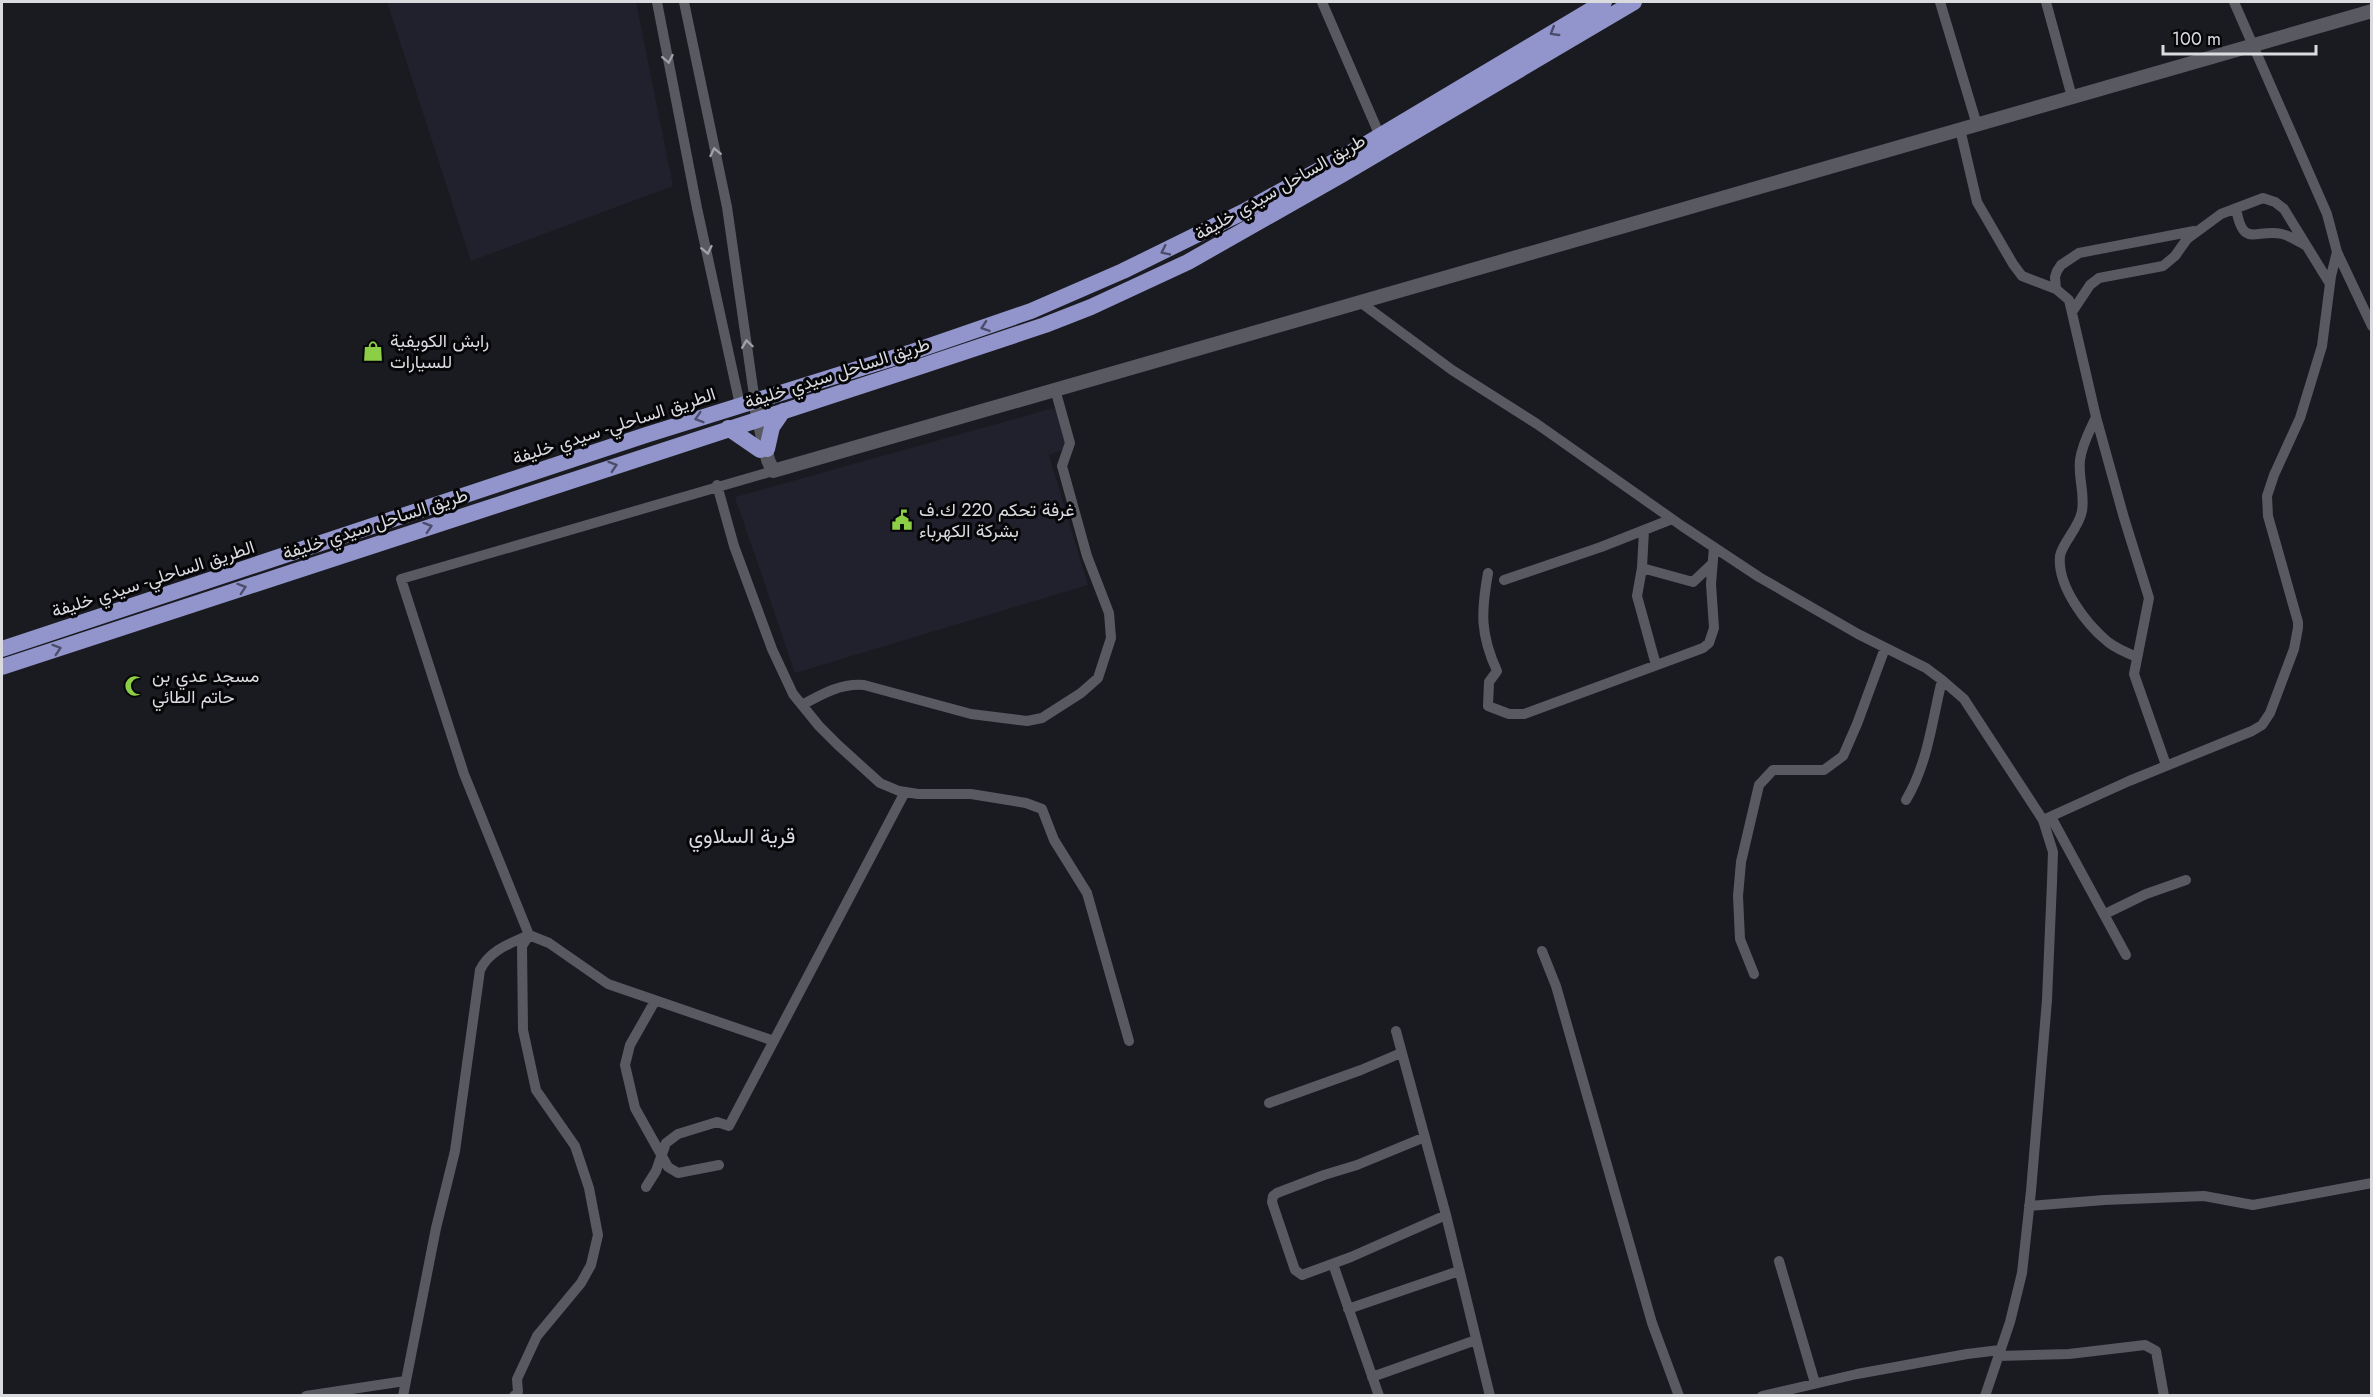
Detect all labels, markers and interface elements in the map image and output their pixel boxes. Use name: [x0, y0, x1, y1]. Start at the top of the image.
scale bar: [2163, 18, 2316, 56]
one-way arrow: [1550, 24, 1560, 36]
text: 100 m: [2172, 26, 2221, 52]
one-way arrow: [661, 54, 674, 64]
street label: طريق الساحل سيدي خليفة: [1190, 127, 1371, 248]
one-way arrow: [709, 147, 722, 157]
one-way arrow: [1160, 244, 1171, 256]
one-way arrow: [699, 245, 712, 255]
one-way arrow: [980, 320, 991, 332]
place label: رابش الكويفية للسيارات: [390, 328, 489, 375]
street label: طريق الساحل سيدي خليفة: [741, 331, 934, 417]
shop icon: رابش الكويفية للسيارات: [361, 339, 385, 363]
one-way arrow: [741, 339, 753, 348]
street label: الطريق الساحلي- سيدي خليفة: [509, 381, 720, 473]
one-way arrow: [695, 411, 705, 423]
one-way arrow: [607, 461, 618, 474]
street label: طريق الساحل سيدي خليفة: [279, 482, 472, 568]
place label: غرفة تحكم 220 ك.ف بشركة الكهرباء: [919, 497, 1074, 544]
public building icon: غرفة تحكم 220 ك.ف بشركة الكهرباء: [890, 508, 914, 532]
one-way arrow: [422, 522, 433, 535]
street label: الطريق الساحلي- سيدي خليفة: [48, 534, 259, 626]
one-way arrow: [236, 583, 247, 595]
one-way arrow: [51, 644, 62, 656]
place label: مسجد عدي بن حاتم الطائي: [152, 663, 259, 712]
mosque icon: مسجد عدي بن حاتم الطائي: [123, 674, 147, 698]
district label: قرية السلاوي: [689, 821, 795, 853]

